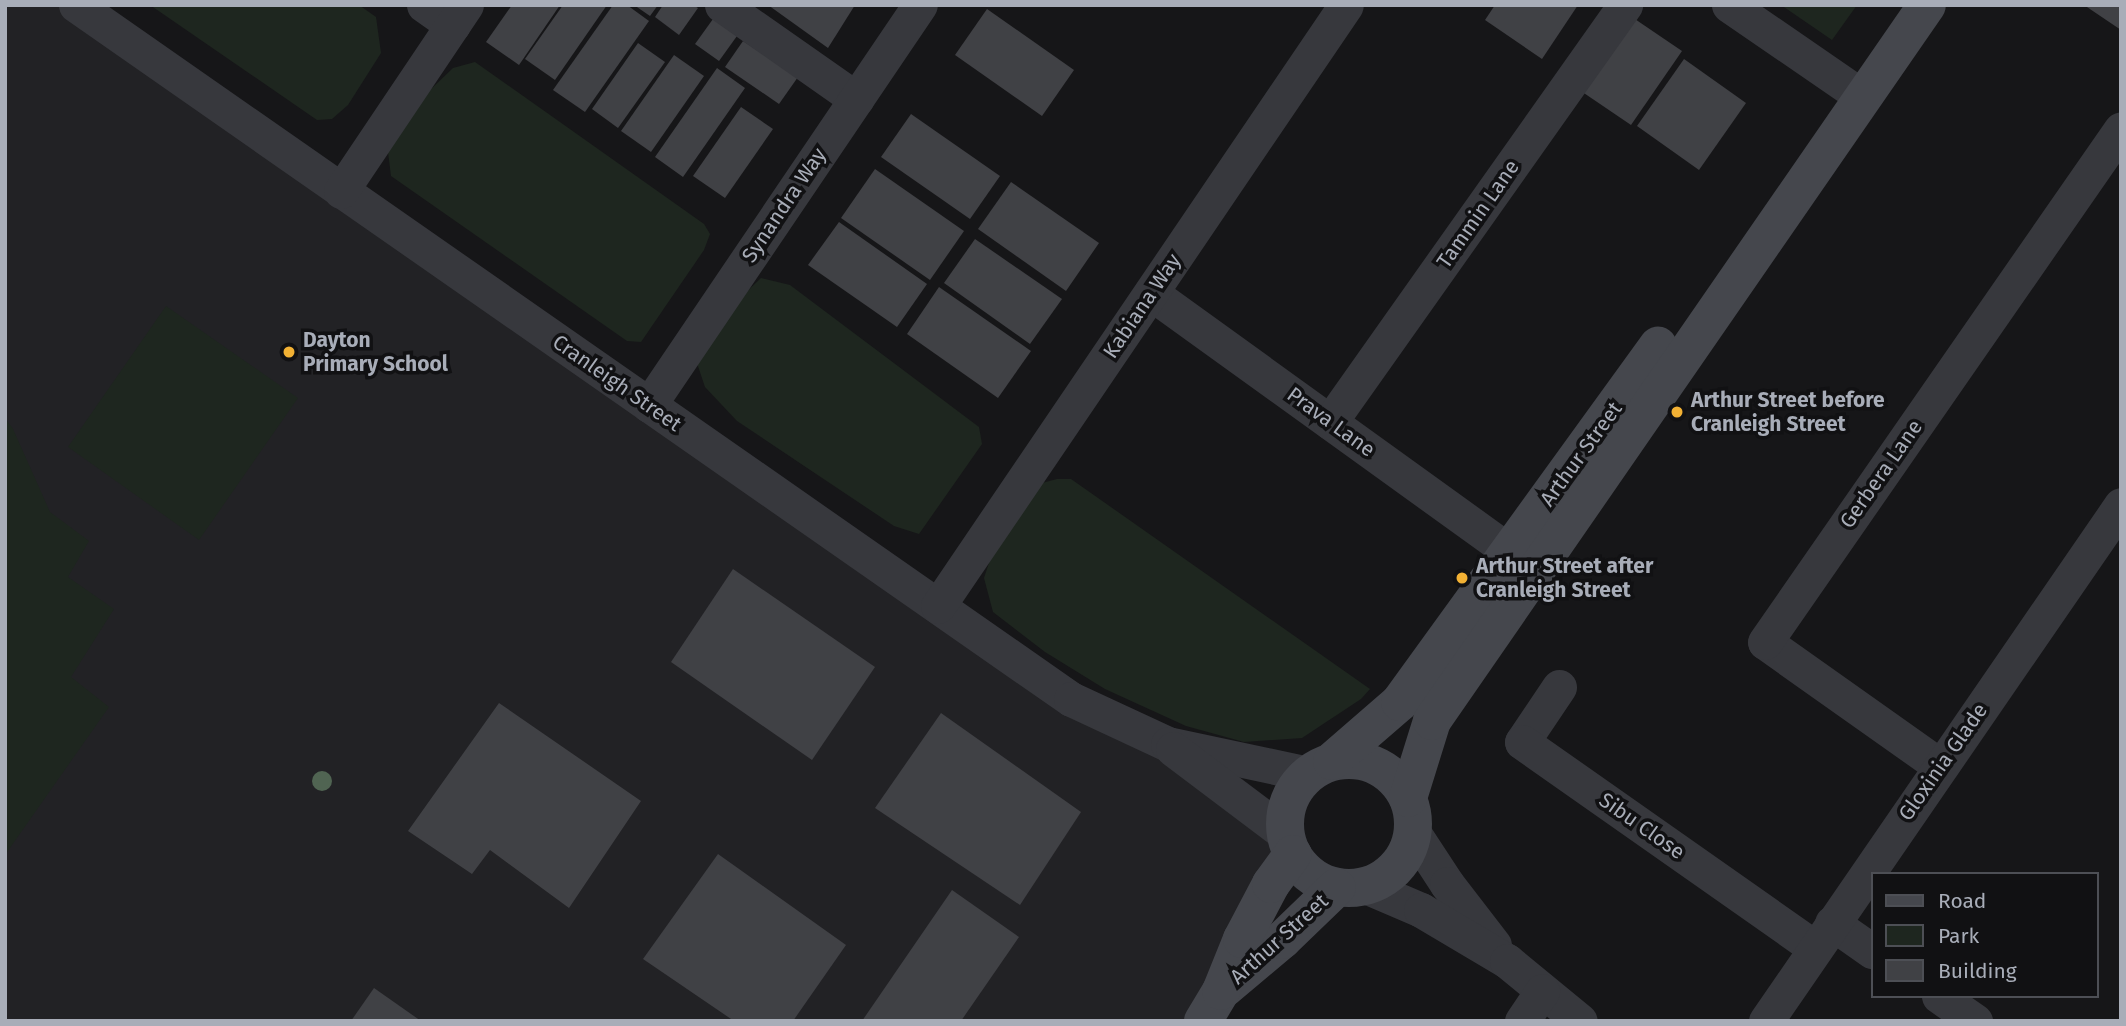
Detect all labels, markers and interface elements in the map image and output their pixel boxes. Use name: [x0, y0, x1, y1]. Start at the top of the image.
street label: Synandra Way: [736, 143, 832, 267]
street label: Tammin Lane: [1431, 155, 1525, 273]
street label: Kabiana Way: [1098, 249, 1186, 363]
place label: Dayton Primary School: [303, 327, 448, 377]
street label: Cranleigh Street: [548, 329, 686, 437]
marker: Dayton Primary School: [281, 344, 297, 360]
street label: Prava Lane: [1282, 382, 1380, 462]
place label: Arthur Street before Cranleigh Street: [1691, 387, 1885, 437]
street label: Arthur Street: [1535, 397, 1627, 511]
marker: Arthur Street before Cranleigh Street: [1669, 404, 1685, 420]
street label: Gerbera Lane: [1834, 415, 1928, 533]
place label: Arthur Street after Cranleigh Street: [1476, 553, 1653, 603]
marker: Arthur Street after Cranleigh Street: [1454, 570, 1470, 586]
street label: Gloxinia Glade: [1893, 698, 1993, 826]
street label: Sibu Close: [1594, 787, 1690, 865]
legend: [1870, 872, 2098, 998]
text: Road: [1938, 888, 1986, 914]
street label: Arthur Street: [1225, 889, 1333, 989]
text: Park: [1938, 923, 1979, 949]
text: Building: [1938, 958, 2017, 984]

